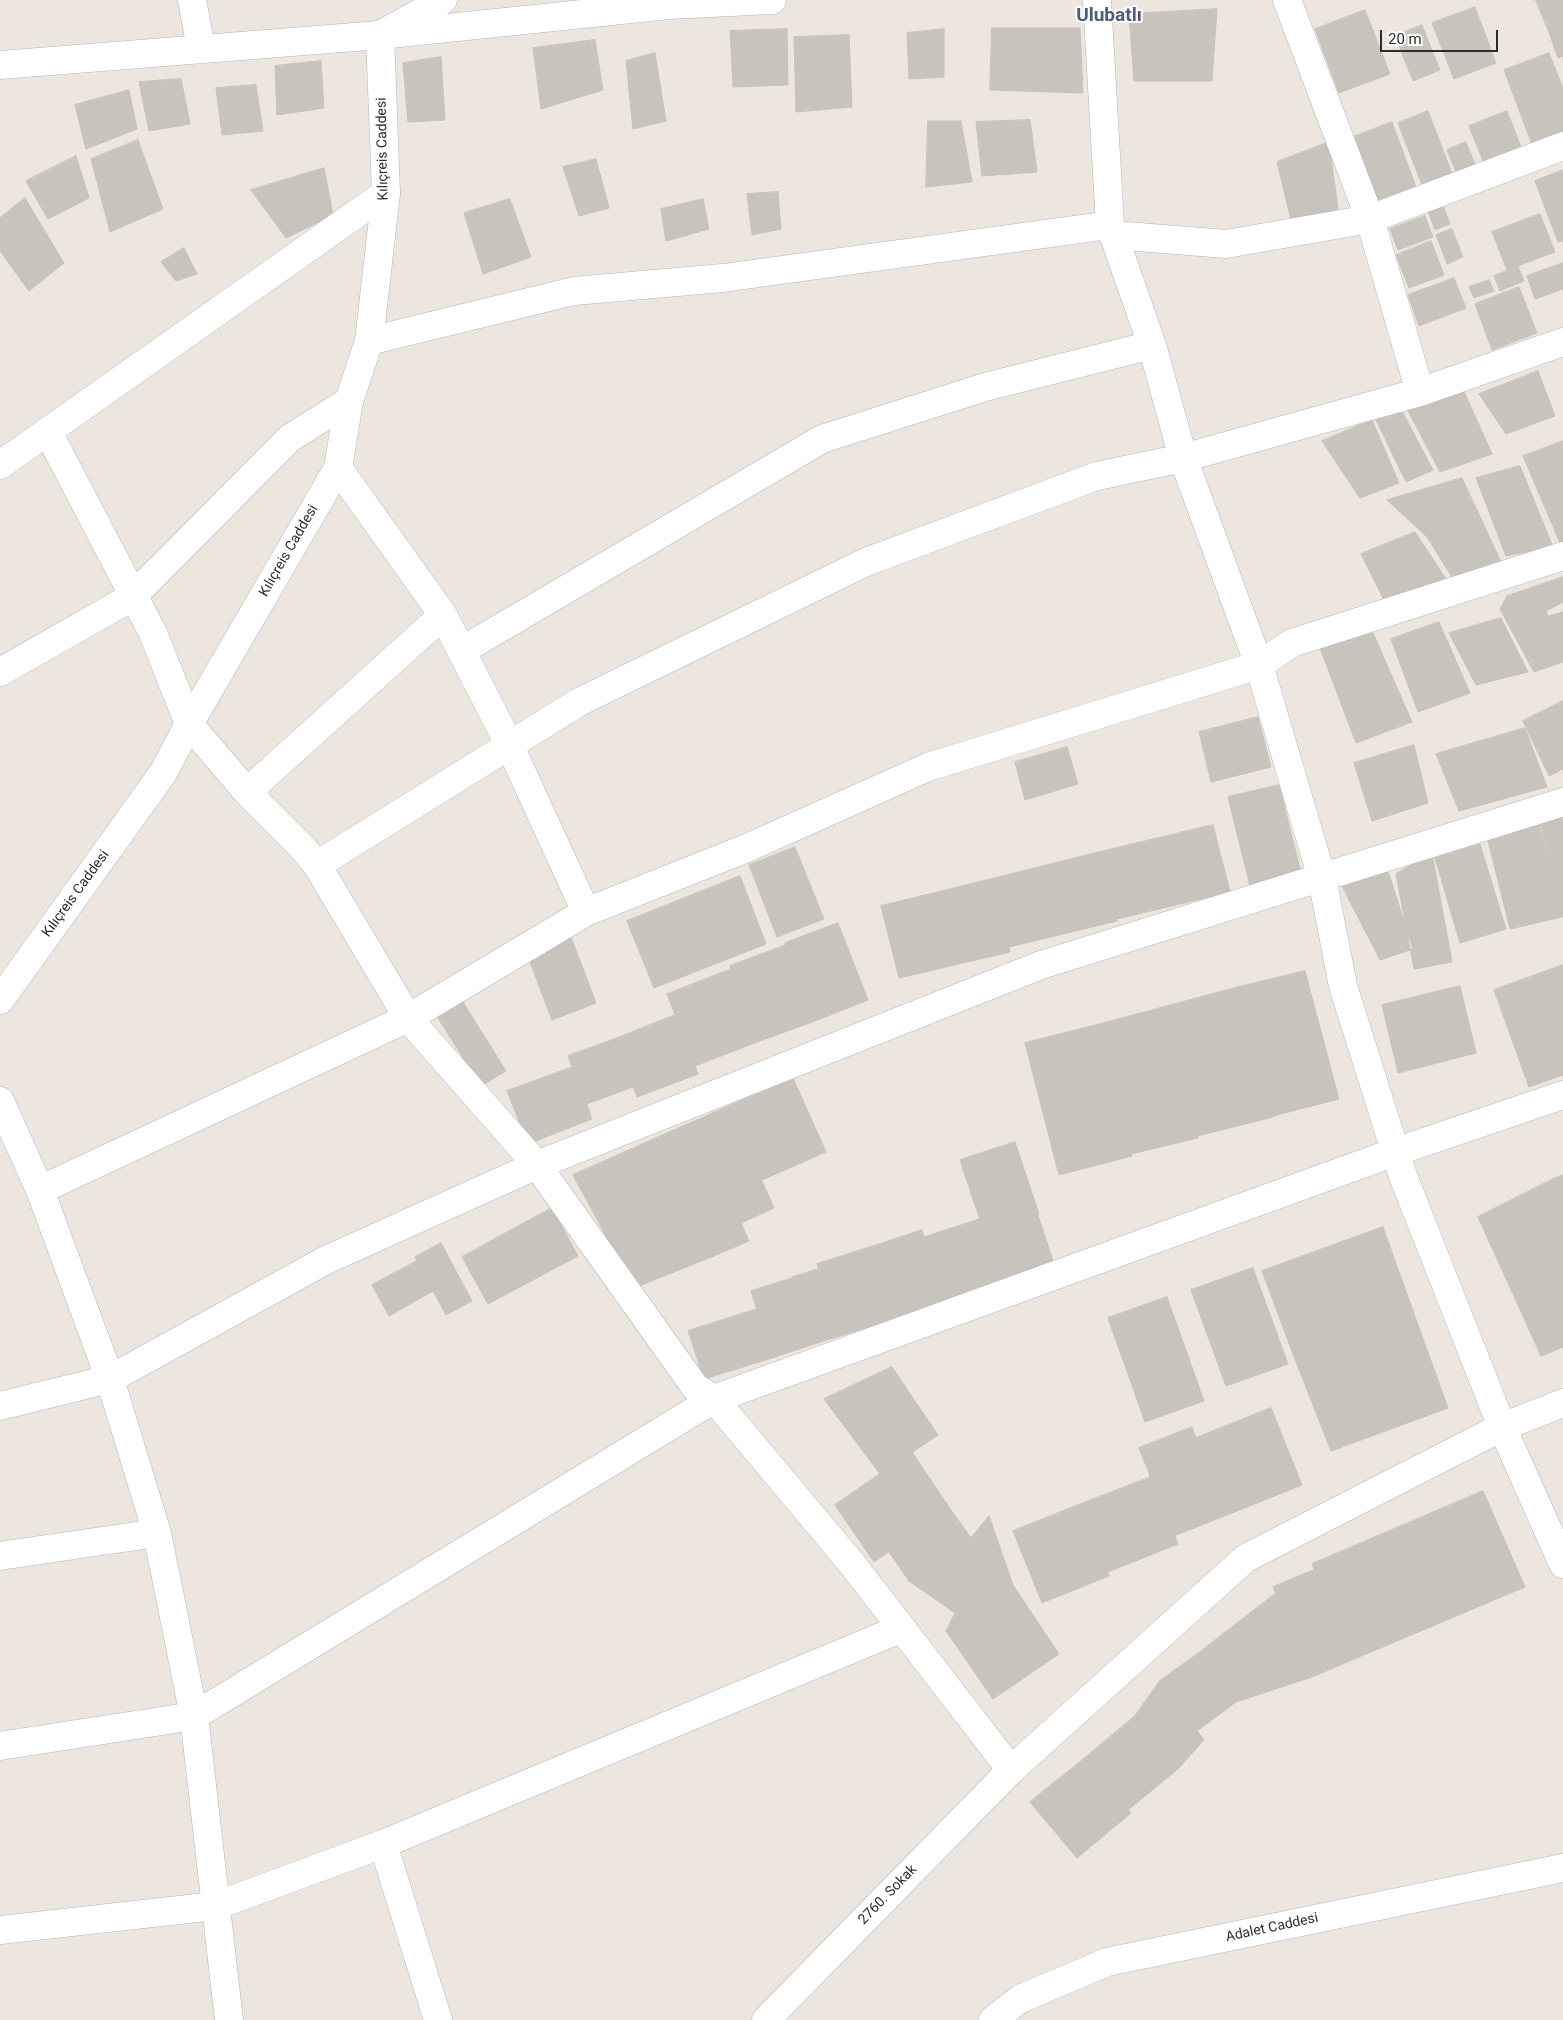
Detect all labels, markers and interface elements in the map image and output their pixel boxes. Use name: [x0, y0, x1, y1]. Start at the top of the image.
district label: Ulubatlı: [1076, 5, 1142, 27]
scale bar: [1383, 20, 1500, 52]
text: 20 m: [1388, 30, 1422, 48]
street label: Kılıçreis Caddesi: [374, 97, 392, 201]
street label: Kılıçreis Caddesi: [256, 502, 322, 600]
street label: Kılıçreis Caddesi: [39, 847, 113, 941]
street label: 2760. Sokak: [855, 1862, 921, 1928]
street label: Adalet Caddesi: [1224, 1910, 1320, 1946]

